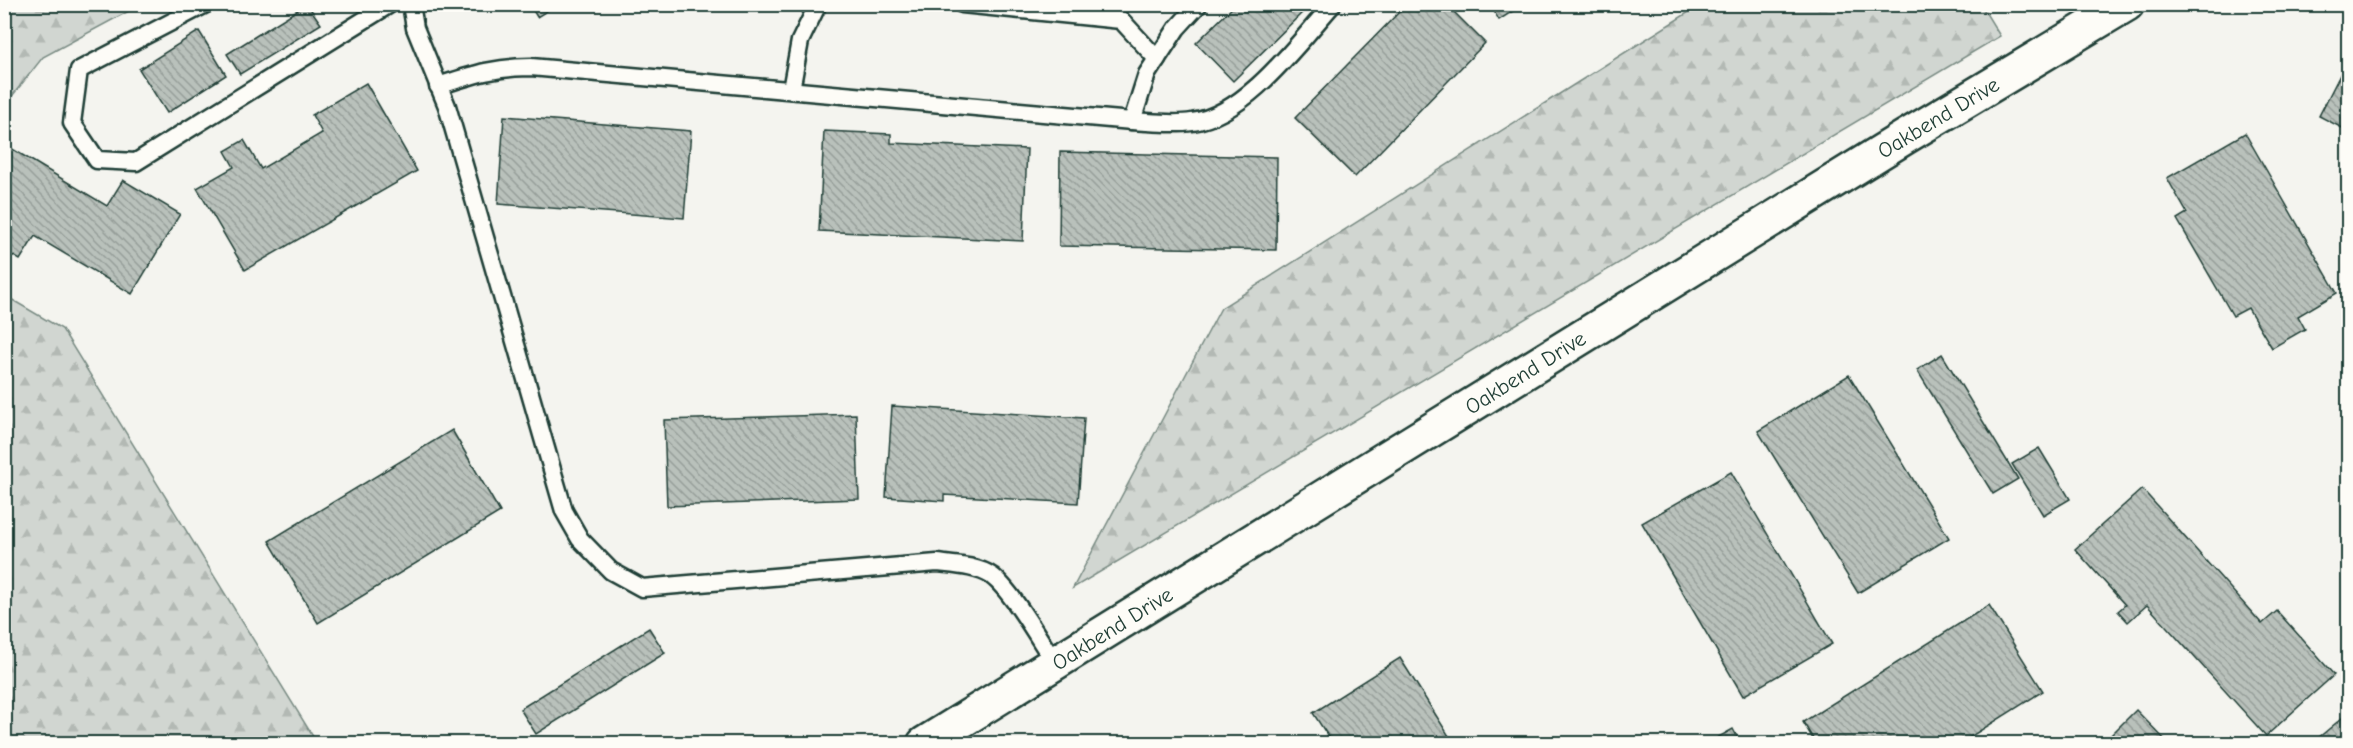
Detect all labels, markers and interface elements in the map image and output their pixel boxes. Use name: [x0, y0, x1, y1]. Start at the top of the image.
street label: Oakbend Drive: [1873, 71, 2004, 164]
street label: Oakbend Drive: [1460, 325, 1591, 420]
street label: Oakbend Drive: [1047, 581, 1178, 676]

